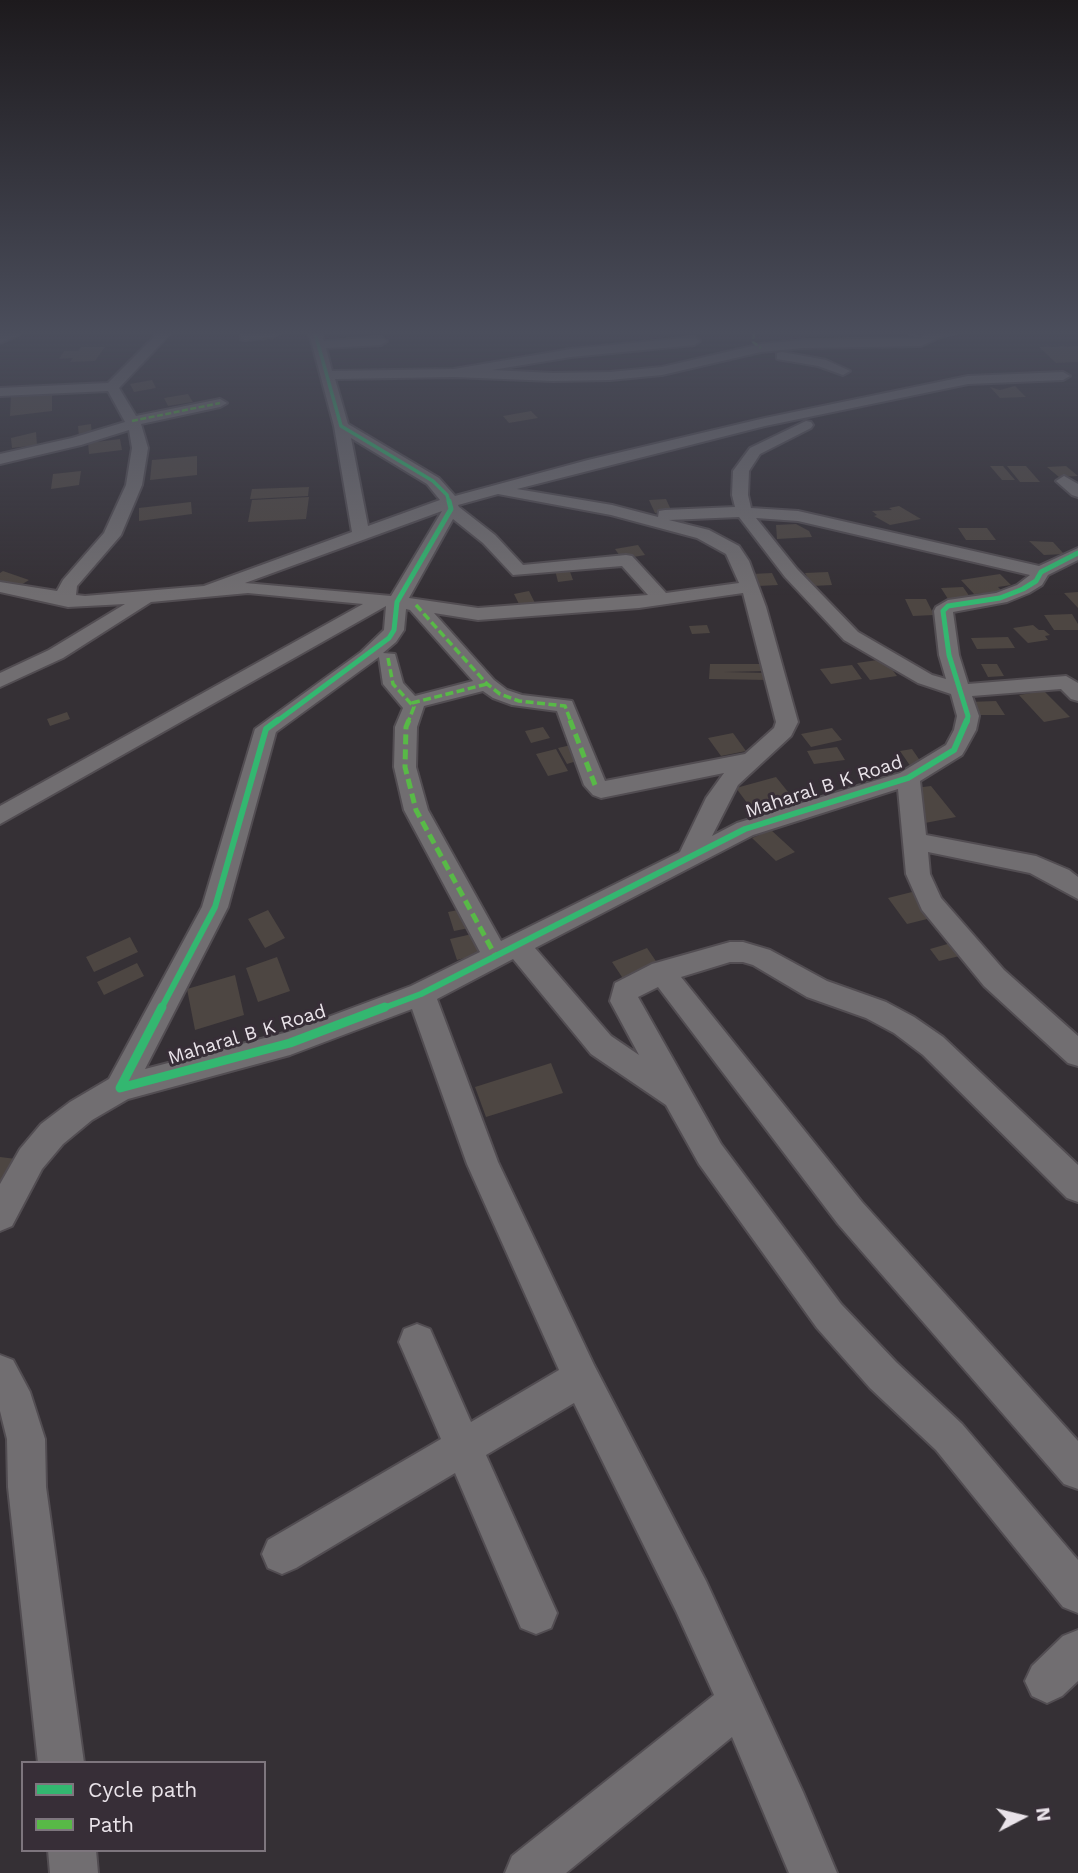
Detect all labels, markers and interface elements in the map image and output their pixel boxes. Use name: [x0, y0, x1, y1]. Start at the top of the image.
street label: Maharal B K Road: [742, 751, 906, 823]
street label: Maharal B K Road: [165, 1000, 329, 1070]
legend: [21, 1761, 266, 1852]
text: Cycle path: [88, 1777, 197, 1802]
north arrow: [987, 1782, 1057, 1852]
text: N: [1031, 1806, 1056, 1823]
text: Path: [88, 1812, 134, 1837]

